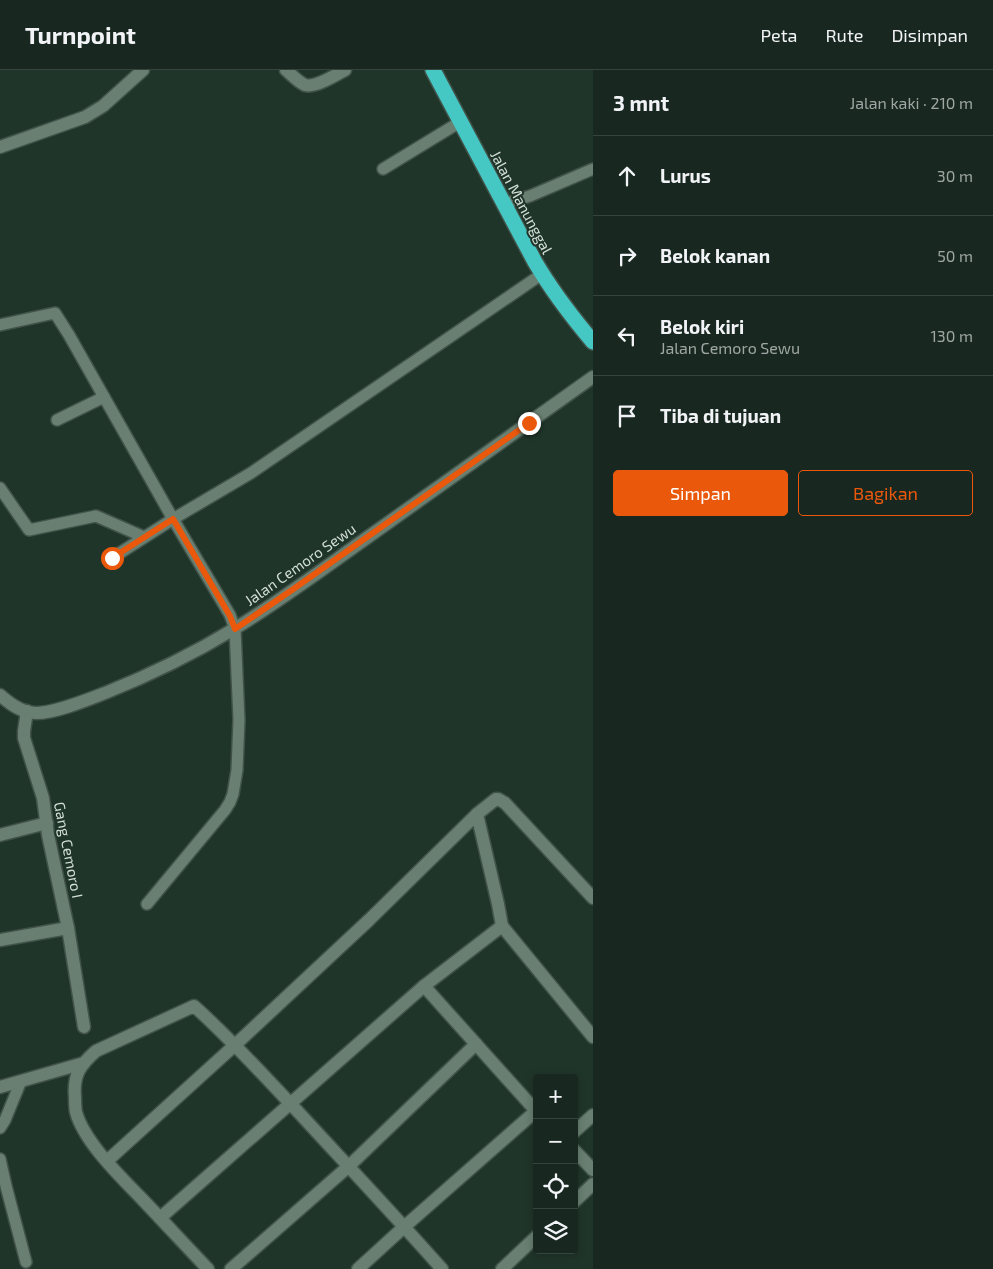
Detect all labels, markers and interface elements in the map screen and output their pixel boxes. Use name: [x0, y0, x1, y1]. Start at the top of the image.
text: Turnpoint: [25, 20, 136, 49]
text: Peta: [761, 24, 798, 46]
text: Rute: [826, 24, 863, 46]
text: Disimpan: [891, 24, 968, 46]
text: 3 mnt: [613, 90, 669, 115]
text: Jalan kaki · 210 m: [850, 93, 973, 112]
street label: Jalan Manunggal: [487, 147, 557, 257]
icon: ahead: [613, 162, 641, 190]
text: Lurus: [660, 164, 711, 187]
text: 30 m: [937, 166, 973, 185]
icon: right: [613, 242, 641, 270]
text: Belok kanan: [660, 244, 770, 267]
text: 50 m: [937, 246, 973, 265]
text: Belok kiri: [660, 315, 744, 338]
icon: left: [613, 322, 641, 350]
text: 130 m: [931, 326, 973, 345]
text: Jalan Cemoro Sewu: [660, 338, 800, 357]
icon: arrive: [613, 402, 641, 430]
text: Tiba di tujuan: [660, 404, 781, 427]
route end: [518, 412, 541, 435]
button: Simpan: [613, 470, 788, 516]
button: Bagikan: [798, 470, 973, 516]
street label: Jalan Cemoro Sewu: [241, 519, 359, 609]
route start: [101, 547, 124, 570]
street label: Gang Cemoro I: [51, 800, 87, 900]
map controls: [533, 1074, 578, 1254]
button: +: [533, 1074, 578, 1119]
button: −: [533, 1119, 578, 1164]
button: locate: [533, 1164, 578, 1209]
button: layers: [533, 1209, 578, 1254]

